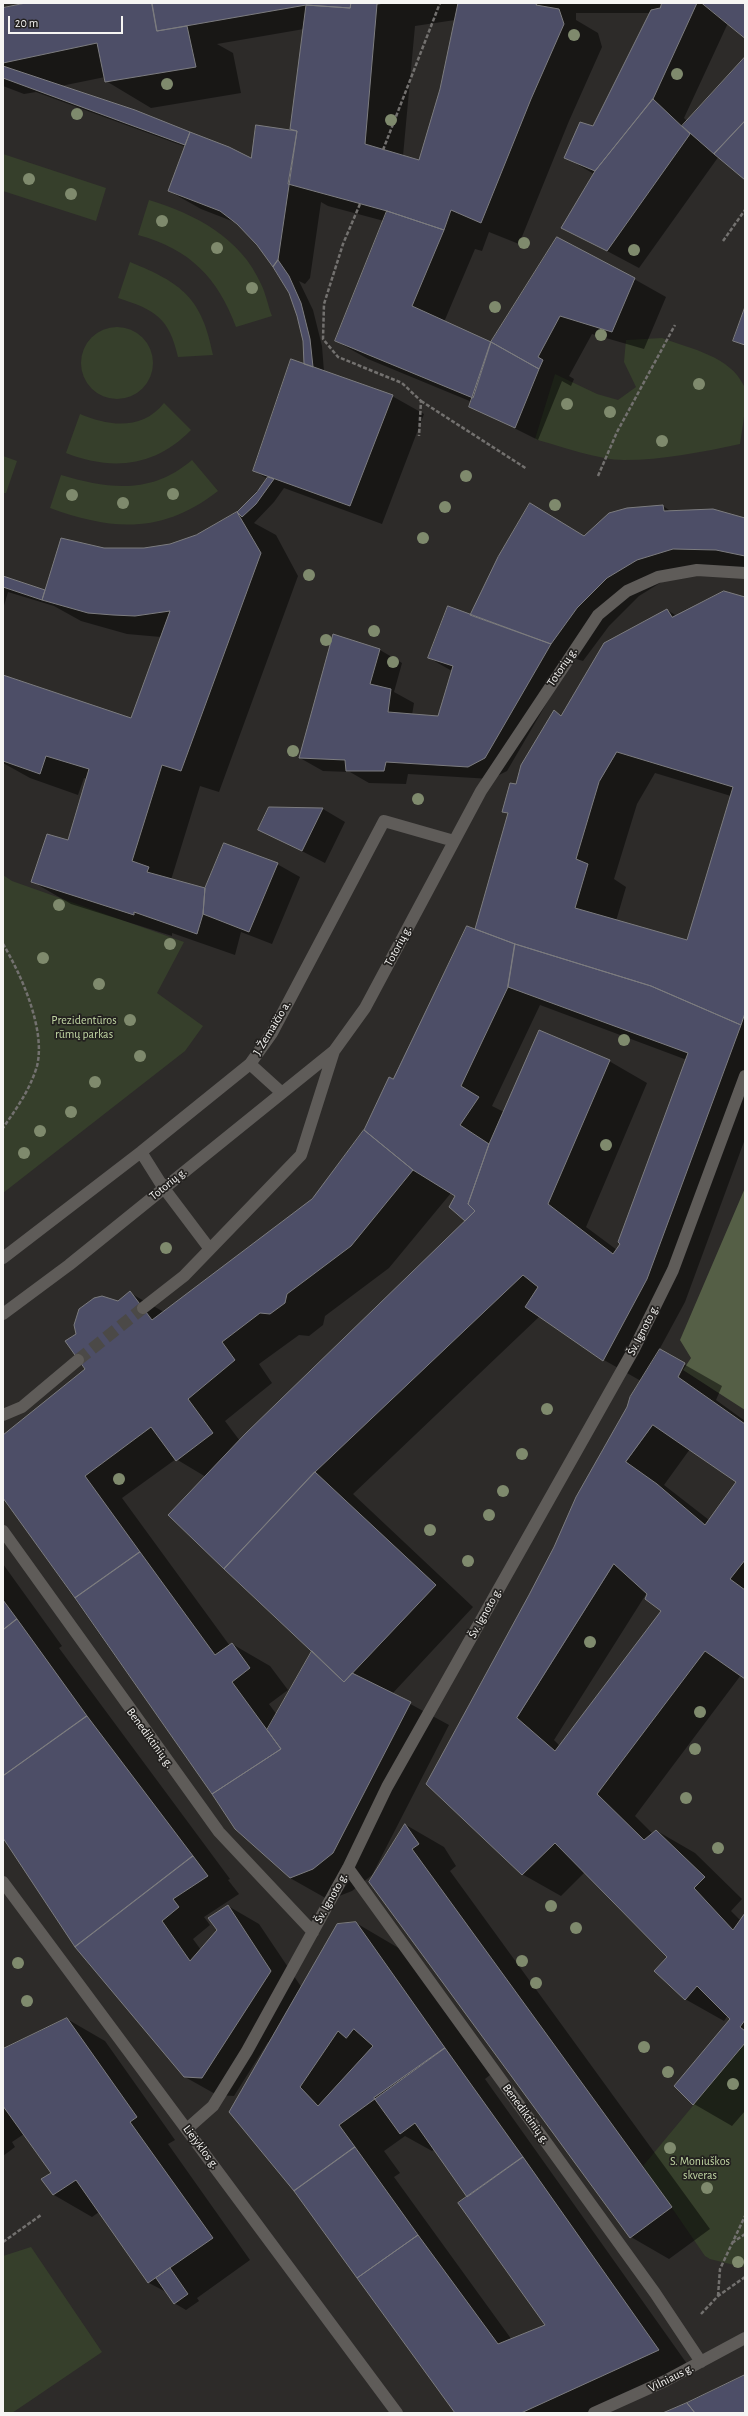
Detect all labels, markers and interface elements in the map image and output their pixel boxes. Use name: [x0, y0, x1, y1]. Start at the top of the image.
scale bar: [10, 8, 125, 34]
text: 20 m: [15, 17, 38, 29]
street label: Totorių g.: [544, 645, 580, 689]
street label: Totorių g.: [381, 923, 415, 969]
street label: J. Žemaičio a.: [250, 998, 294, 1058]
park label: Prezidentūros rūmų parkas: [51, 1013, 117, 1041]
street label: Totorių g.: [146, 1165, 190, 1203]
street label: Šv. Ignoto g.: [624, 1302, 662, 1358]
street label: Šv. Ignoto g.: [465, 1585, 505, 1641]
street label: Benediktinių g.: [123, 1705, 177, 1771]
street label: Šv. Ignoto g.: [311, 1870, 351, 1926]
street label: Benediktinių g.: [499, 2081, 553, 2147]
street label: Liejyklos g.: [180, 2122, 222, 2172]
park label: S. Moniuškos skveras: [670, 2154, 730, 2182]
street label: Vilniaus g.: [646, 2361, 696, 2395]

